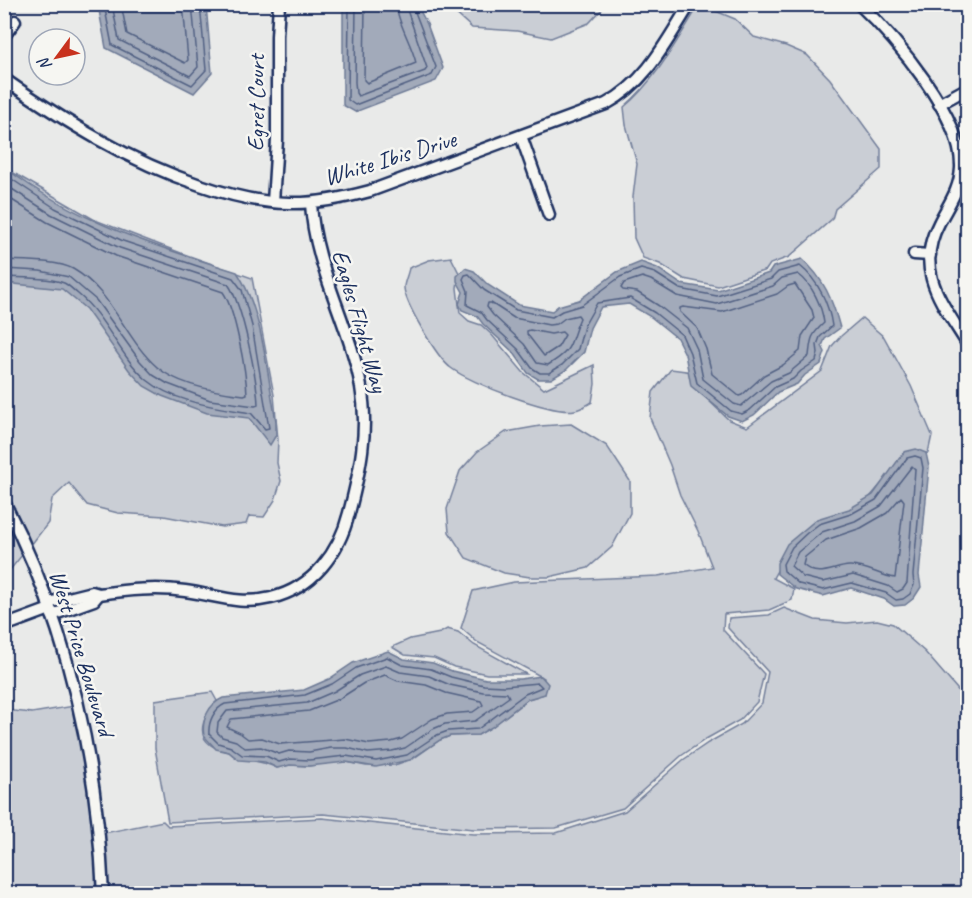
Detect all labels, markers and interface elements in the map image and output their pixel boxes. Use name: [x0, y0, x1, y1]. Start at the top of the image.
north arrow: [27, 27, 87, 87]
text: N: [32, 52, 56, 74]
street label: Egret Court: [241, 53, 271, 151]
street label: White Ibis Drive: [320, 123, 462, 192]
street label: Eagles Flight Way: [325, 246, 395, 397]
street label: West Price Boulevard: [43, 567, 122, 743]

